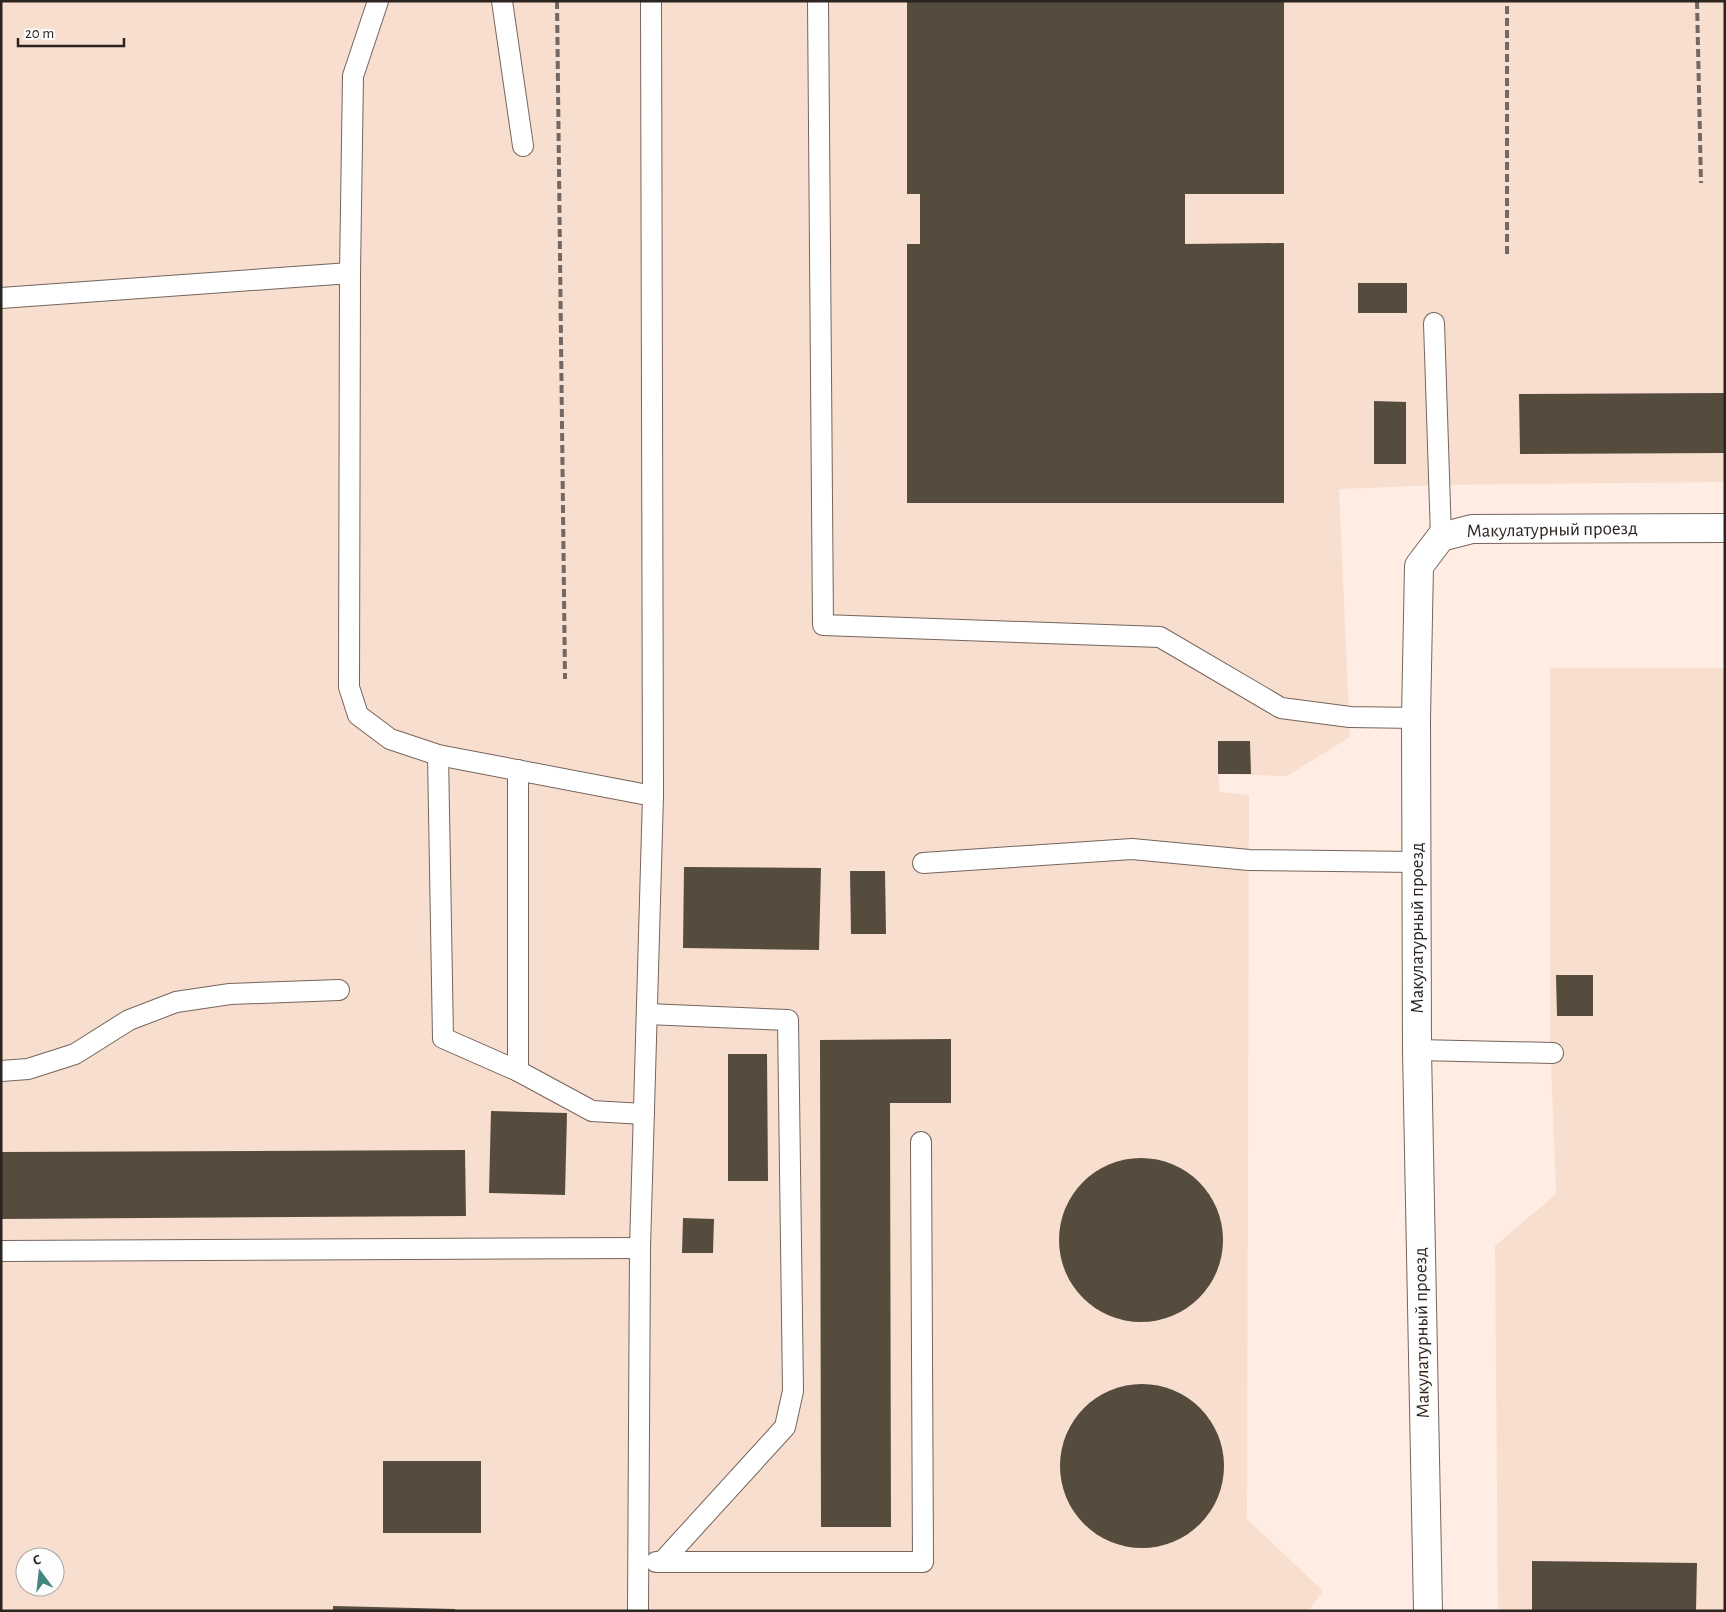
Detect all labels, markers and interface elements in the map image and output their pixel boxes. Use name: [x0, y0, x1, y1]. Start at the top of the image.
scale bar: [18, 15, 124, 47]
text: 20 m: [25, 26, 54, 41]
street label: Макулатурный проезд: [1466, 519, 1638, 541]
street label: Макулатурный проезд: [1408, 842, 1427, 1014]
street label: Макулатурный проезд: [1411, 1247, 1433, 1419]
north arrow: [15, 1547, 65, 1597]
text: С: [31, 1553, 43, 1568]

